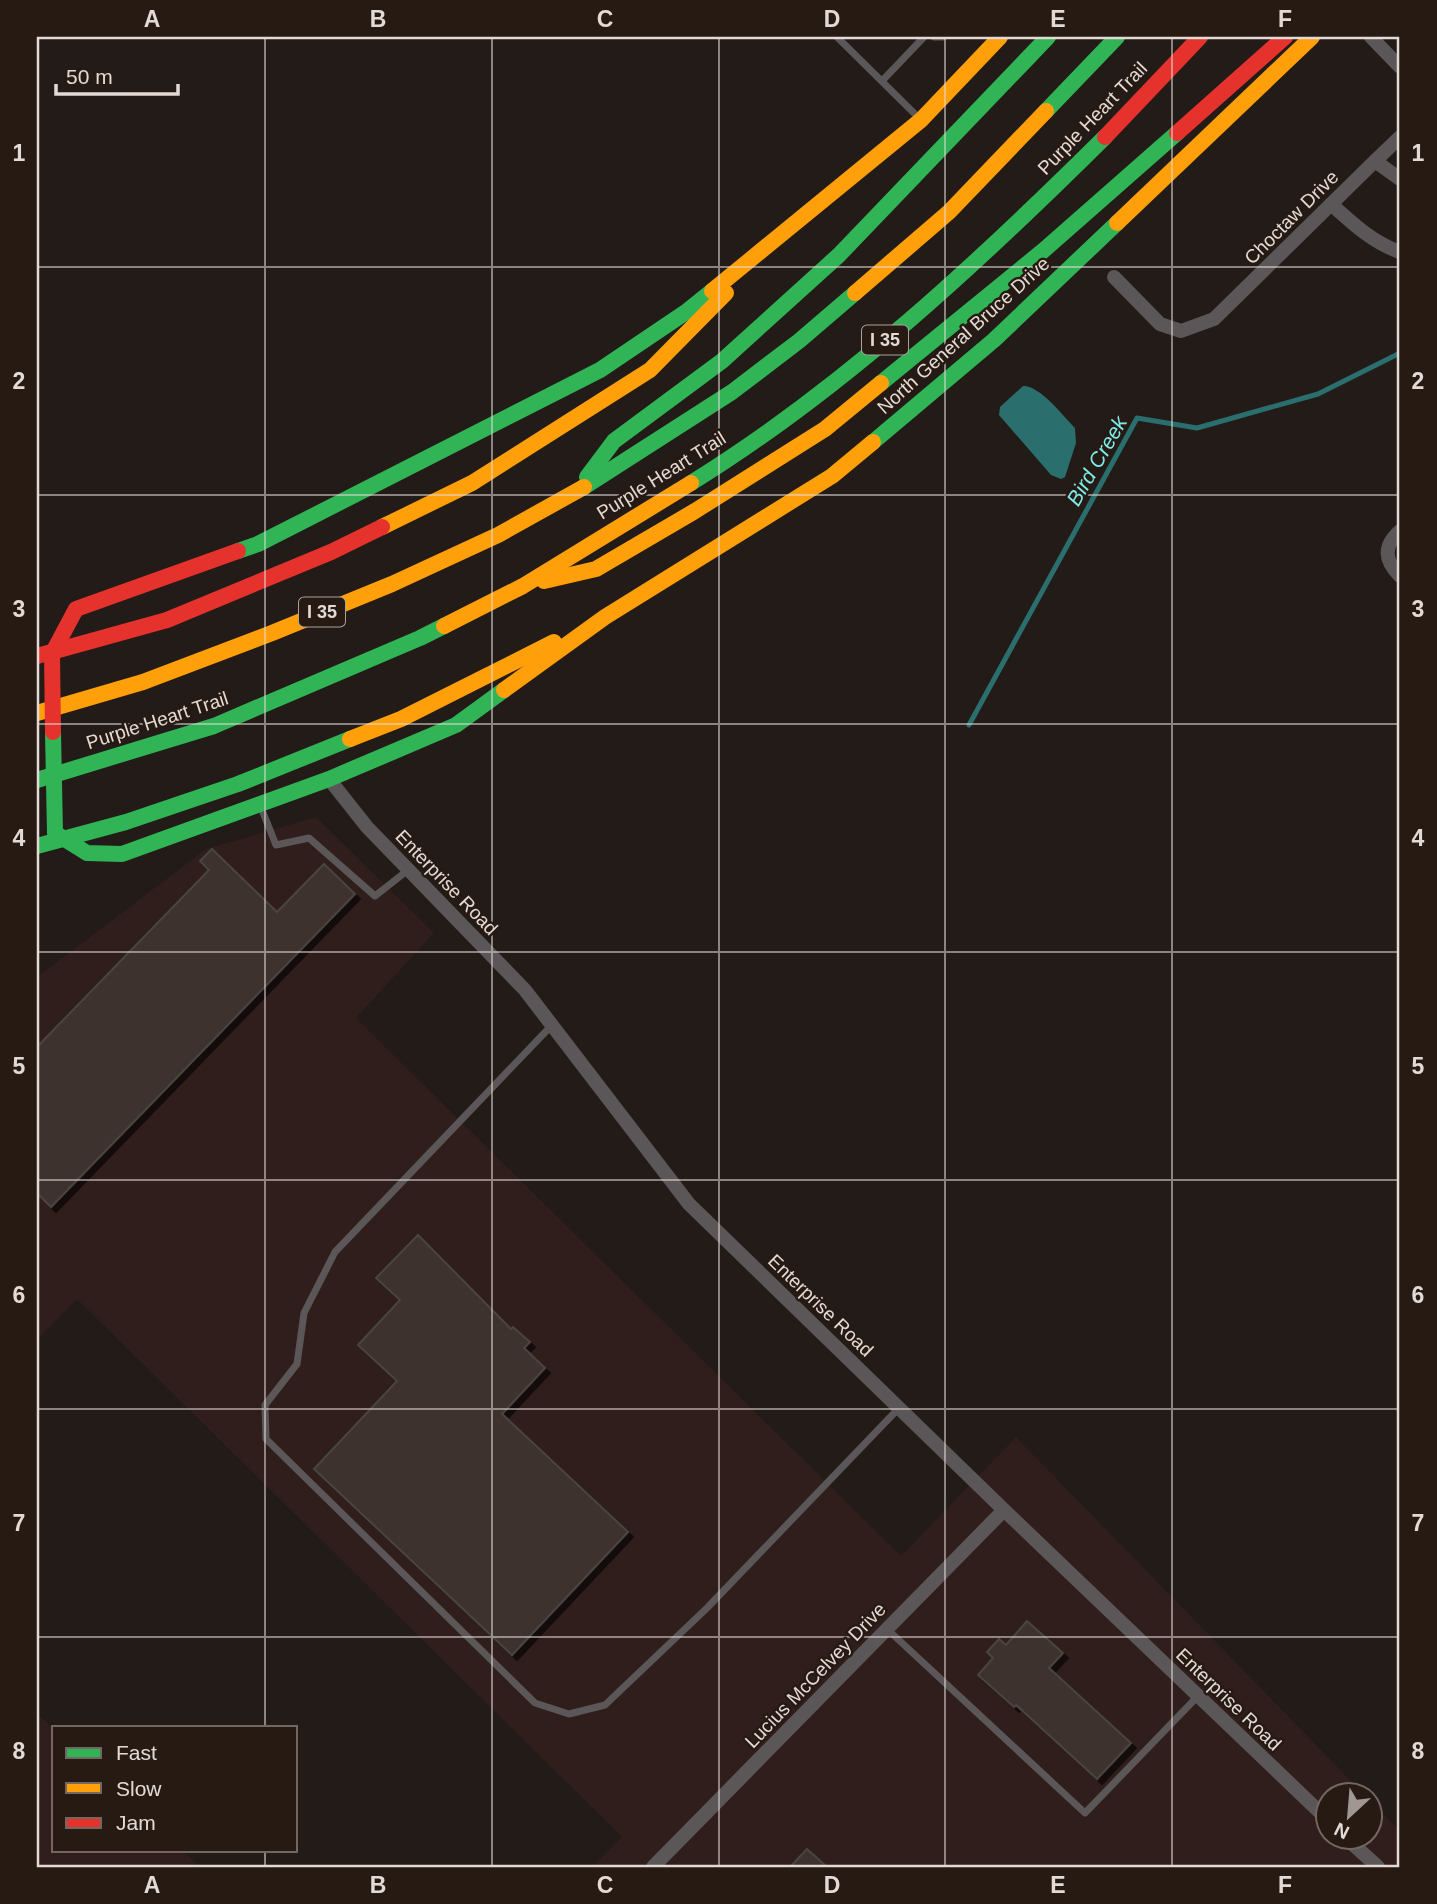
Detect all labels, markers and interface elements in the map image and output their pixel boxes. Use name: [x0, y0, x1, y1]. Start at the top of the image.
text: A: [144, 6, 160, 32]
text: B: [370, 6, 386, 32]
text: C: [597, 6, 613, 32]
text: D: [824, 6, 840, 32]
text: E: [1050, 6, 1066, 32]
text: F: [1278, 6, 1292, 32]
scale bar: [56, 52, 178, 96]
street label: Purple Heart Trail: [1033, 58, 1151, 179]
text: 50 m: [66, 65, 113, 88]
text: 1: [13, 140, 26, 166]
text: 1: [1412, 140, 1425, 166]
street label: Choctaw Drive: [1240, 166, 1342, 268]
street label: North General Bruce Drive: [873, 253, 1054, 418]
road number: I 35: [862, 326, 908, 354]
text: 2: [13, 368, 25, 394]
text: 2: [1412, 368, 1424, 394]
water label: Bird Creek: [1062, 411, 1132, 509]
street label: Purple Heart Trail: [593, 427, 730, 524]
text: 3: [13, 596, 25, 622]
text: 3: [1412, 596, 1424, 622]
road number: I 35: [299, 598, 345, 626]
street label: Purple Heart Trail: [84, 688, 231, 753]
text: 4: [13, 825, 26, 851]
text: 4: [1412, 825, 1425, 851]
street label: Enterprise Road: [391, 826, 502, 939]
text: 5: [13, 1053, 26, 1079]
text: 5: [1412, 1053, 1425, 1079]
street label: Enterprise Road: [764, 1250, 877, 1361]
text: 6: [13, 1282, 25, 1308]
text: 6: [1412, 1282, 1424, 1308]
text: 7: [13, 1510, 25, 1536]
text: 7: [1412, 1510, 1424, 1536]
street label: Lucius McCelvey Drive: [741, 1599, 890, 1752]
street label: Enterprise Road: [1172, 1644, 1285, 1755]
legend: [52, 1726, 298, 1852]
text: 8: [13, 1738, 26, 1764]
text: 8: [1412, 1738, 1425, 1764]
text: Fast: [116, 1741, 157, 1764]
text: Slow: [116, 1777, 162, 1800]
north arrow: [1314, 1782, 1384, 1852]
text: Jam: [116, 1811, 156, 1834]
text: N: [1331, 1818, 1353, 1843]
text: A: [144, 1872, 160, 1898]
text: B: [370, 1872, 386, 1898]
text: C: [597, 1872, 613, 1898]
text: D: [824, 1872, 840, 1898]
text: E: [1050, 1872, 1066, 1898]
text: F: [1278, 1872, 1292, 1898]

